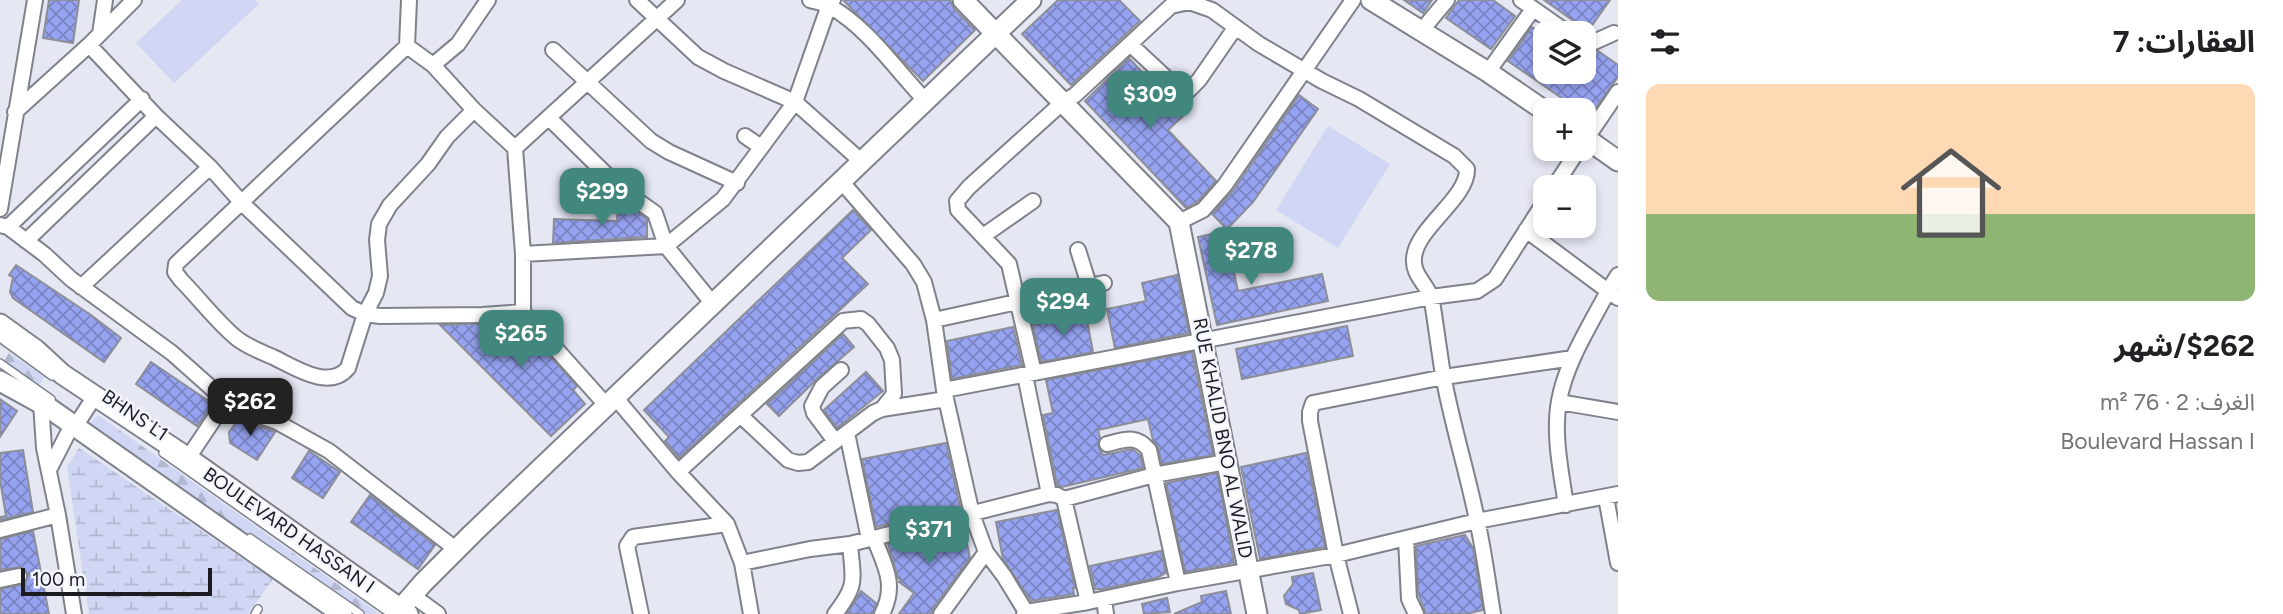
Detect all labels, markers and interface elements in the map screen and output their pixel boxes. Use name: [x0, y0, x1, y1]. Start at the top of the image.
map controls: [1533, 21, 1596, 238]
button: layers: [1533, 21, 1596, 84]
icon: filters: [1646, 23, 1684, 61]
text: العقارات: 7: [2113, 23, 2255, 60]
pin: $309: [1109, 72, 1191, 131]
text: $309: [1123, 80, 1177, 108]
button: +: [1533, 98, 1596, 161]
icon: home: [1888, 130, 2014, 256]
pin: $299: [561, 168, 643, 228]
button: −: [1533, 175, 1596, 238]
text: $299: [576, 177, 628, 205]
pin: $278: [1210, 228, 1292, 287]
text: $278: [1225, 236, 1277, 264]
pin: $294: [1022, 278, 1104, 338]
text: $294: [1036, 287, 1090, 315]
pin: $265: [480, 310, 562, 370]
street label: RUE KHALID BNO AL WALID: [1188, 316, 1258, 560]
text: $265: [495, 319, 547, 347]
text: $262/شهر: [2114, 327, 2255, 364]
pin: $262: [209, 378, 291, 438]
street label: BHNS L1: [98, 385, 172, 445]
text: $262: [224, 387, 276, 415]
text: الغرف: 2 · 76 m²: [2100, 388, 2255, 416]
text: Boulevard Hassan I: [2060, 427, 2255, 455]
street label: BOULEVARD HASSAN I: [199, 462, 379, 598]
pin: $371: [888, 506, 970, 566]
text: $371: [905, 515, 953, 543]
scale bar: [21, 565, 212, 597]
text: 100 m: [32, 568, 85, 591]

